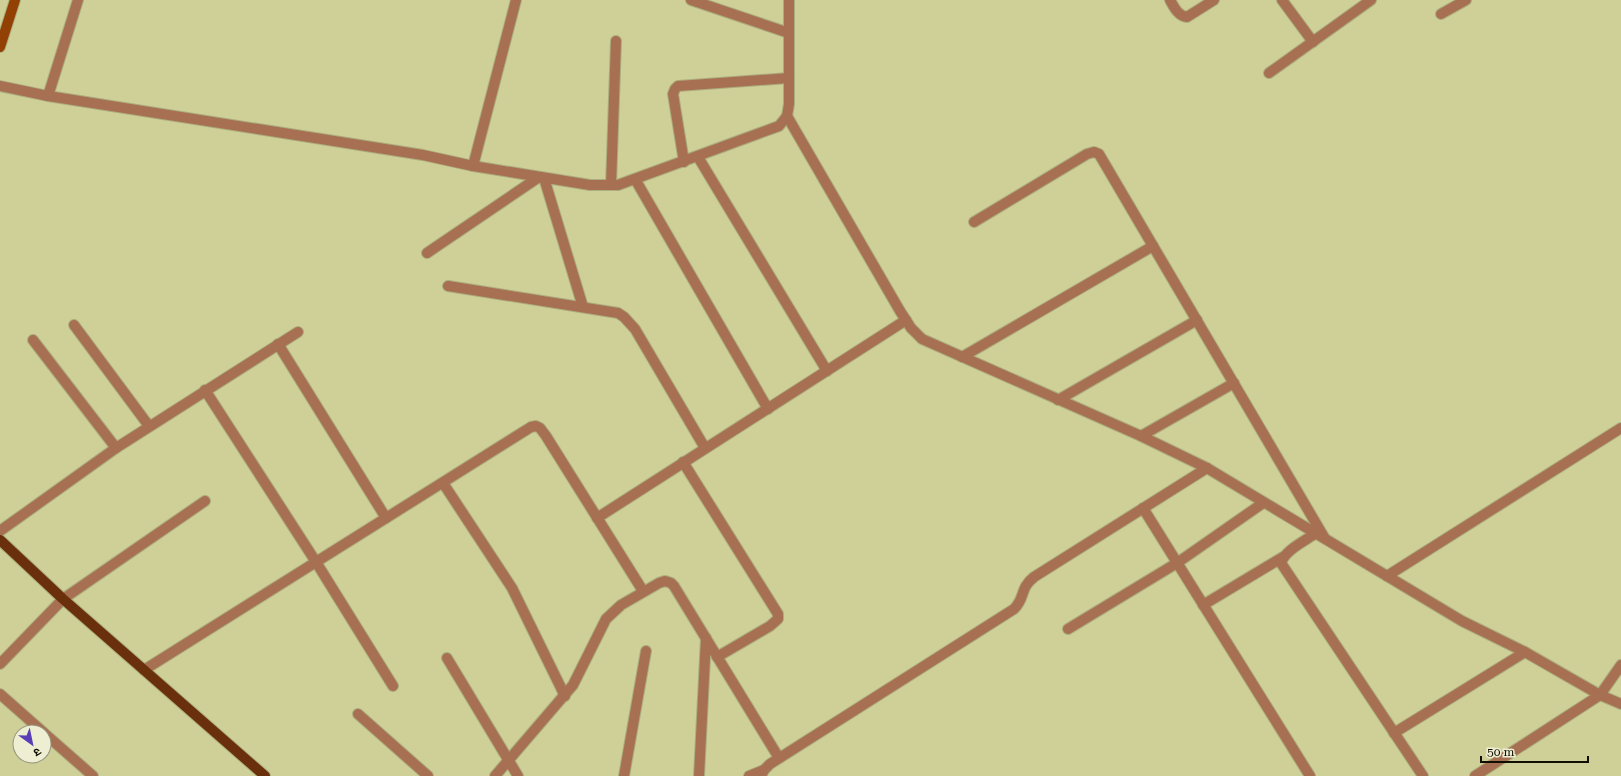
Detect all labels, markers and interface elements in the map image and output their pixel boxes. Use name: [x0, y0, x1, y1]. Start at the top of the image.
north arrow: [12, 724, 52, 764]
scale bar: [1481, 738, 1588, 764]
text: उ: [30, 745, 43, 759]
text: 50 m: [1487, 745, 1514, 759]

